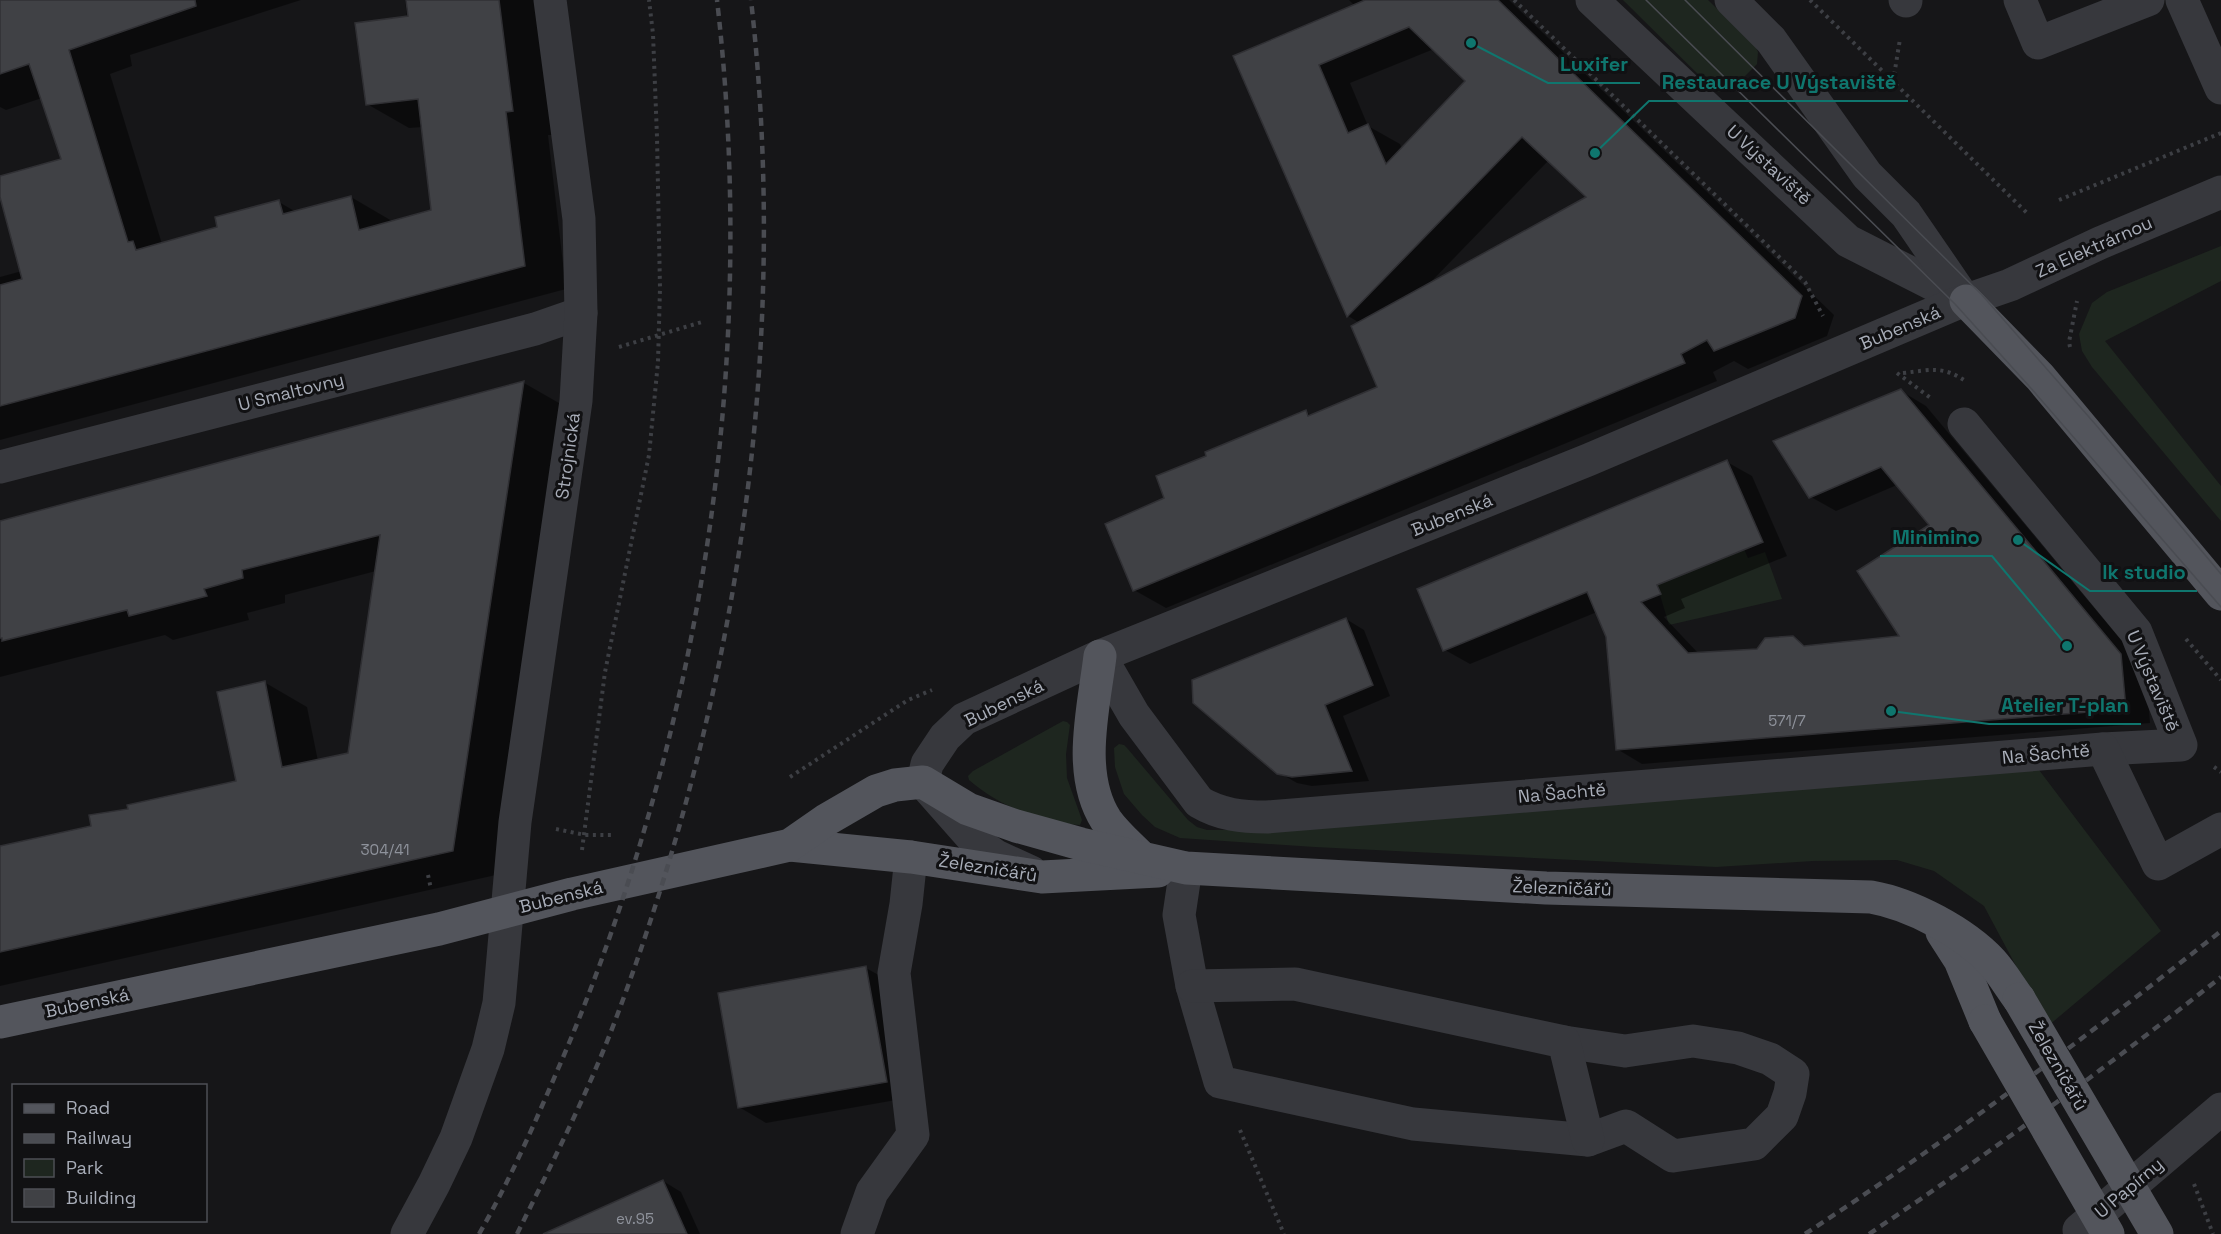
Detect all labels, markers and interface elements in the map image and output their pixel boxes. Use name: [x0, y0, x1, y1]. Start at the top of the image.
callout: Luxifer: [1548, 45, 1640, 83]
text: Luxifer: [1560, 51, 1628, 77]
callout: Restaurace U Výstaviště: [1649, 63, 1908, 101]
text: Restaurace U Výstaviště: [1662, 69, 1896, 95]
street label: U Výstaviště: [1722, 119, 1817, 210]
street label: Za Elektrárnou: [2032, 211, 2156, 283]
street label: Bubenská: [1856, 300, 1944, 355]
street label: U Smaltovny: [236, 367, 346, 416]
street label: Strojnická: [550, 411, 585, 501]
street label: Bubenská: [1408, 488, 1496, 541]
callout: Minimino: [1880, 518, 1992, 556]
text: Minimino: [1892, 524, 1980, 550]
callout: lk studio: [2090, 553, 2197, 591]
text: lk studio: [2102, 559, 2186, 585]
street label: U Výstaviště: [2122, 627, 2185, 735]
street label: Bubenská: [960, 673, 1047, 732]
callout: Atelier T-plan: [1989, 686, 2141, 724]
text: Atelier T-plan: [2001, 692, 2129, 718]
house number: 571/7: [1768, 711, 1806, 730]
street label: Na Šachtě: [2001, 738, 2091, 769]
street label: Na Šachtě: [1517, 777, 1607, 808]
house number: 304/41: [361, 840, 409, 859]
street label: Železničářů: [937, 848, 1039, 887]
street label: Železničářů: [1512, 874, 1612, 901]
street label: Bubenská: [517, 875, 605, 918]
street label: Bubenská: [43, 982, 131, 1023]
street label: Železničářů: [2024, 1017, 2093, 1114]
legend: [12, 1084, 207, 1222]
text: Road: [66, 1096, 110, 1119]
text: Railway: [66, 1126, 132, 1149]
street label: U Papírny: [2090, 1152, 2168, 1223]
text: Park: [66, 1156, 104, 1179]
text: Building: [66, 1186, 136, 1209]
house number: ev.95: [616, 1209, 654, 1228]

